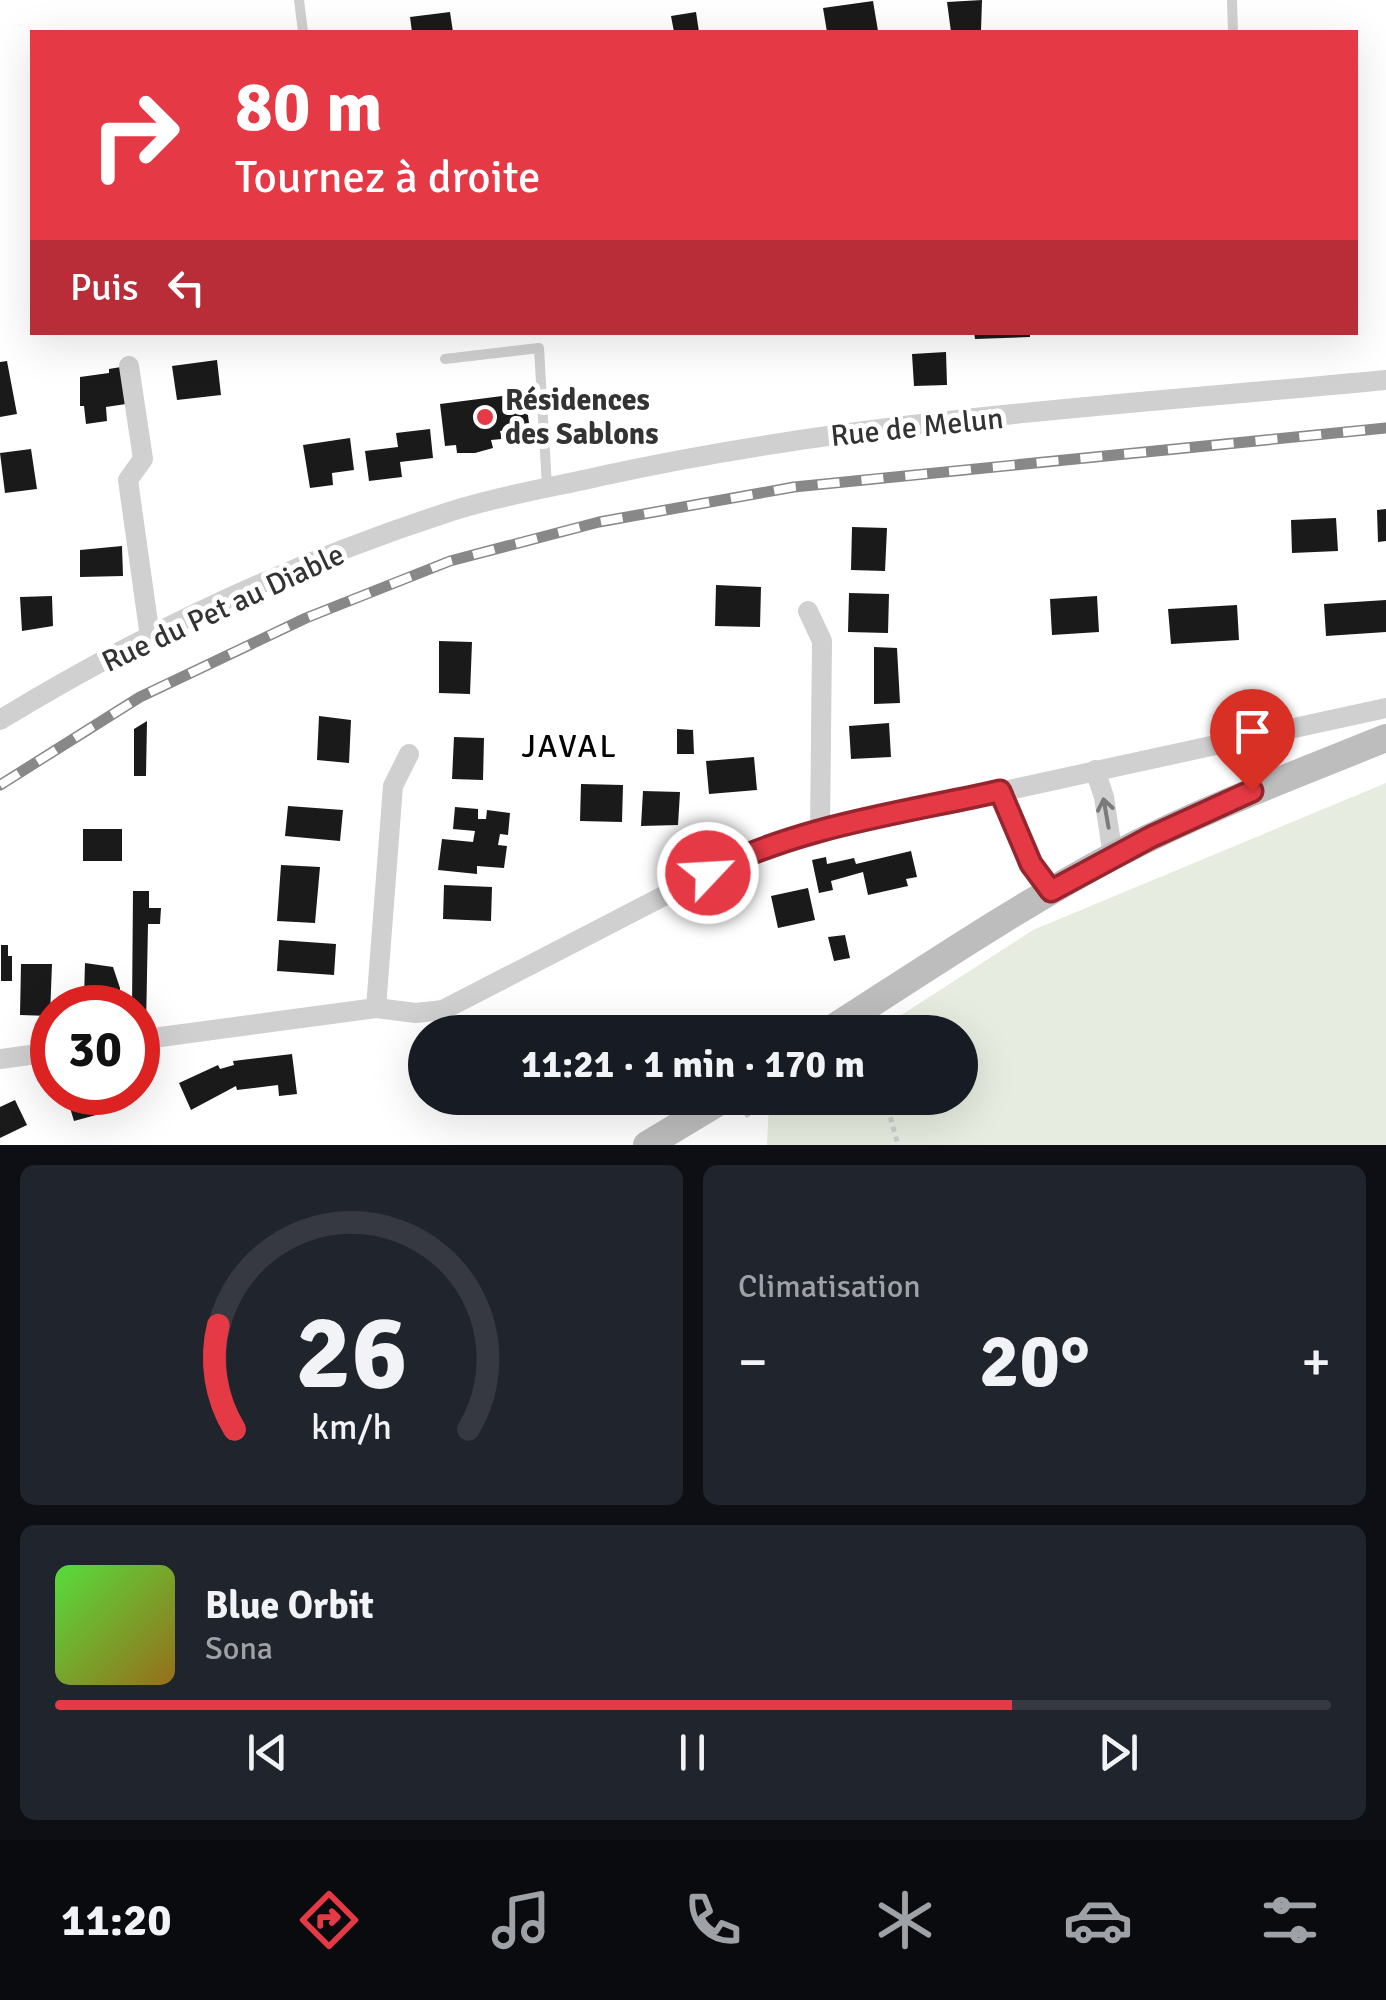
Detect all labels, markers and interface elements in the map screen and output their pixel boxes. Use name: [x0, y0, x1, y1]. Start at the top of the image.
text: 80 m: [235, 64, 383, 150]
icon: right: [70, 70, 200, 200]
text: Tournez à droite: [235, 150, 541, 205]
icon: left: [159, 260, 214, 315]
text: Puis: [70, 264, 139, 311]
place label: Résidences des Sablons: [505, 382, 659, 453]
street label: Rue de Melun: [829, 400, 1005, 455]
marker: Résidences des Sablons: [474, 406, 496, 428]
street label: Rue du Pet au Diable: [96, 536, 350, 681]
pin: [1210, 689, 1295, 792]
icon: arrive: [1225, 704, 1280, 759]
district label: JAVAL: [522, 727, 618, 766]
one-way arrow: [1096, 797, 1115, 829]
position arrow: [656, 821, 760, 925]
speed limit sign: 30: [30, 985, 160, 1115]
text: 11:21 · 1 min · 170 m: [521, 1041, 865, 1088]
text: Climatisation: [738, 1267, 921, 1306]
text: 26: [295, 1289, 408, 1417]
text: 20°: [979, 1315, 1090, 1408]
text: −: [738, 1328, 768, 1396]
text: +: [1301, 1328, 1331, 1396]
text: km/h: [311, 1405, 392, 1449]
text: Blue Orbit: [205, 1582, 374, 1629]
text: Sona: [205, 1629, 273, 1668]
icon: previous: [240, 1725, 295, 1780]
icon: pause: [665, 1725, 720, 1780]
icon: next: [1091, 1725, 1146, 1780]
icon: directions: [294, 1885, 364, 1955]
icon: music: [486, 1885, 556, 1955]
icon: phone: [678, 1885, 748, 1955]
icon: climate: [870, 1885, 940, 1955]
icon: car: [1063, 1885, 1133, 1955]
icon: filters: [1255, 1885, 1325, 1955]
text: 11:20: [61, 1893, 172, 1948]

